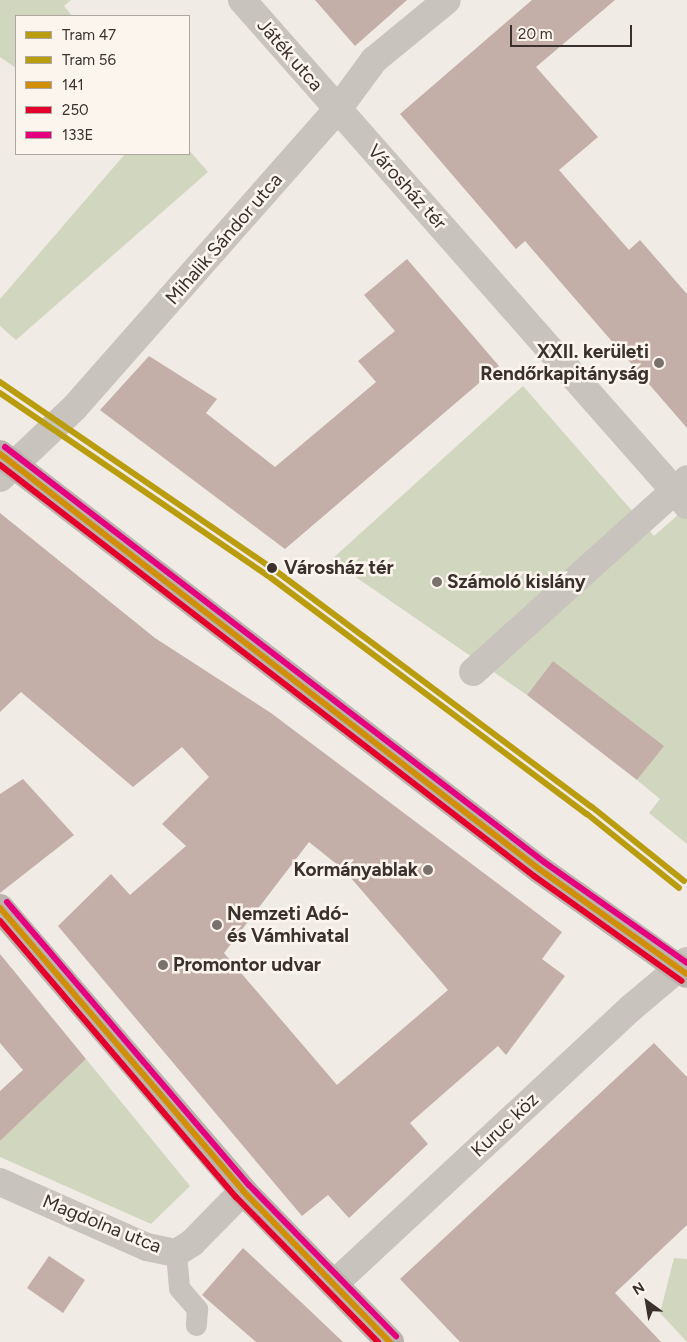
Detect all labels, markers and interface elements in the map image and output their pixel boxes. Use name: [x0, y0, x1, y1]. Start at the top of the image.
street label: Játék utca: [252, 14, 328, 96]
legend: [15, 15, 190, 155]
scale bar: [512, 15, 634, 47]
text: 20 m: [518, 25, 552, 43]
text: Tram 47: [62, 26, 116, 44]
text: Tram 56: [62, 51, 116, 69]
text: 141: [62, 76, 84, 94]
text: 250: [62, 101, 89, 119]
text: 133E: [62, 126, 93, 144]
street label: Városház tér: [363, 140, 451, 234]
street label: Mihalik Sándor utca: [161, 169, 287, 309]
place label: XXII. kerületi Rendőrkapitányság: [480, 341, 649, 385]
marker: XXII. kerületi Rendőrkapitányság: [653, 357, 665, 369]
place label: Városház tér: [284, 557, 394, 579]
marker: Városház tér: [263, 559, 281, 577]
place label: Számoló kislány: [447, 571, 586, 593]
marker: Számoló kislány: [431, 576, 443, 588]
place label: Kormányablak: [293, 859, 418, 881]
marker: Kormányablak: [422, 864, 434, 876]
place label: Nemzeti Adó- és Vámhivatal: [227, 903, 349, 947]
marker: Nemzeti Adó- és Vámhivatal: [211, 919, 223, 931]
place label: Promontor udvar: [173, 954, 321, 976]
marker: Promontor udvar: [157, 959, 169, 971]
street label: Kuruc köz: [467, 1088, 543, 1162]
street label: Magdolna utca: [39, 1190, 165, 1258]
north arrow: [622, 1277, 672, 1327]
text: N: [630, 1279, 648, 1299]

